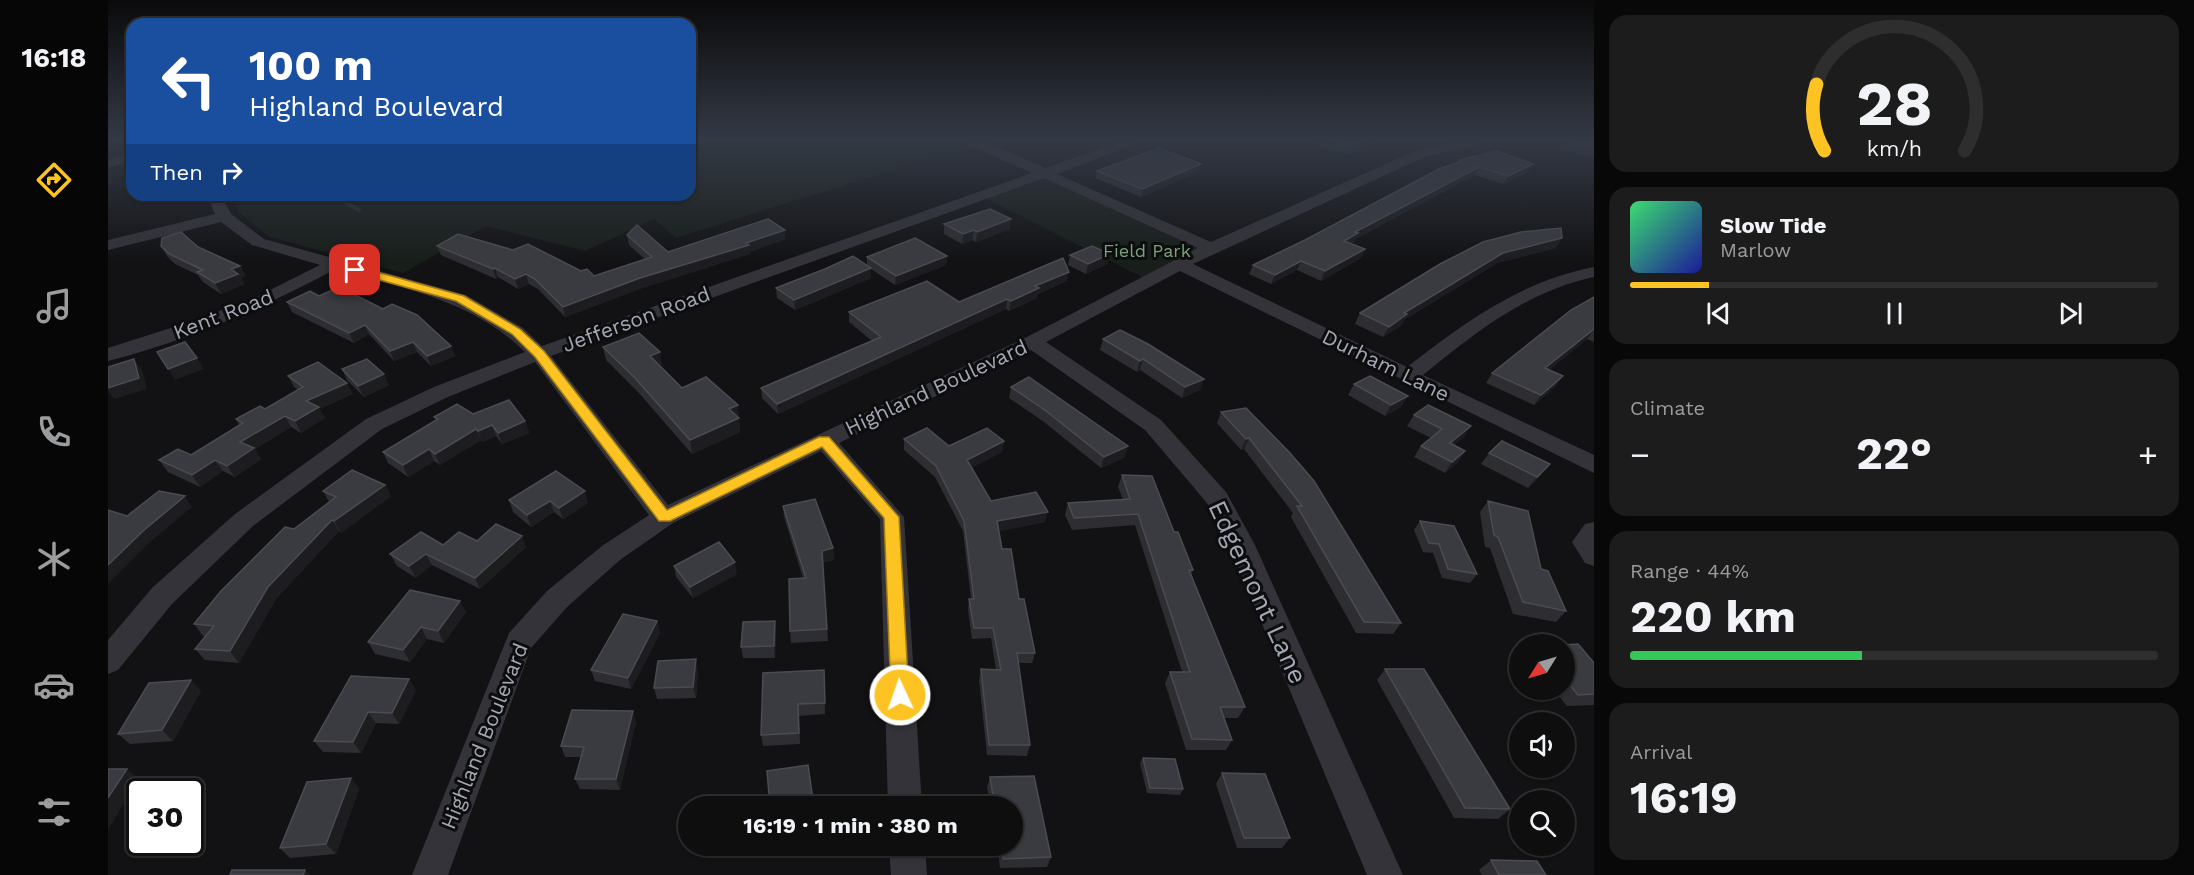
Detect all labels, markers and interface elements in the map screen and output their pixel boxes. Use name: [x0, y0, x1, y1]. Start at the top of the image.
text: 100 m: [249, 41, 373, 90]
text: 16:18: [22, 42, 87, 74]
icon: left: [150, 42, 228, 120]
text: 28: [1856, 67, 1932, 140]
text: Highland Boulevard: [249, 91, 504, 123]
text: km/h: [1866, 136, 1922, 161]
icon: right: [215, 156, 248, 189]
icon: directions: [33, 159, 75, 201]
text: Then: [150, 160, 203, 185]
text: Slow Tide: [1720, 213, 1827, 238]
text: Marlow: [1720, 238, 1791, 262]
park label: Field Park: [1103, 240, 1191, 261]
pin: [329, 244, 380, 295]
icon: arrive: [338, 253, 371, 286]
street label: Jefferson Road: [559, 281, 713, 357]
street label: Kent Road: [169, 283, 277, 345]
icon: music: [33, 285, 75, 327]
icon: previous: [1702, 297, 1735, 330]
icon: pause: [1878, 297, 1911, 330]
icon: next: [2054, 297, 2087, 330]
street label: Durham Lane: [1318, 323, 1454, 407]
street label: Highland Boulevard: [841, 334, 1031, 440]
text: Climate: [1630, 396, 1705, 420]
icon: phone: [33, 411, 75, 453]
text: 22°: [1856, 427, 1932, 480]
text: −: [1630, 435, 1650, 474]
text: +: [2138, 435, 2158, 474]
street label: Edgemont Lane: [1202, 496, 1314, 688]
icon: climate: [33, 538, 75, 580]
text: Range · 44%: [1630, 559, 1749, 583]
text: 220 km: [1630, 590, 1796, 643]
north arrow: [1509, 634, 1575, 700]
map controls: [1509, 634, 1575, 856]
street label: Highland Boulevard: [435, 639, 533, 833]
position arrow: [868, 663, 932, 727]
icon: car: [33, 664, 75, 706]
button: sound: [1509, 712, 1575, 778]
text: Arrival: [1630, 740, 1692, 764]
text: 16:19: [1630, 771, 1738, 824]
speed limit sign: 30: [126, 778, 204, 856]
button: search: [1509, 790, 1575, 856]
icon: filters: [33, 791, 75, 833]
text: 16:19 · 1 min · 380 m: [743, 813, 958, 838]

